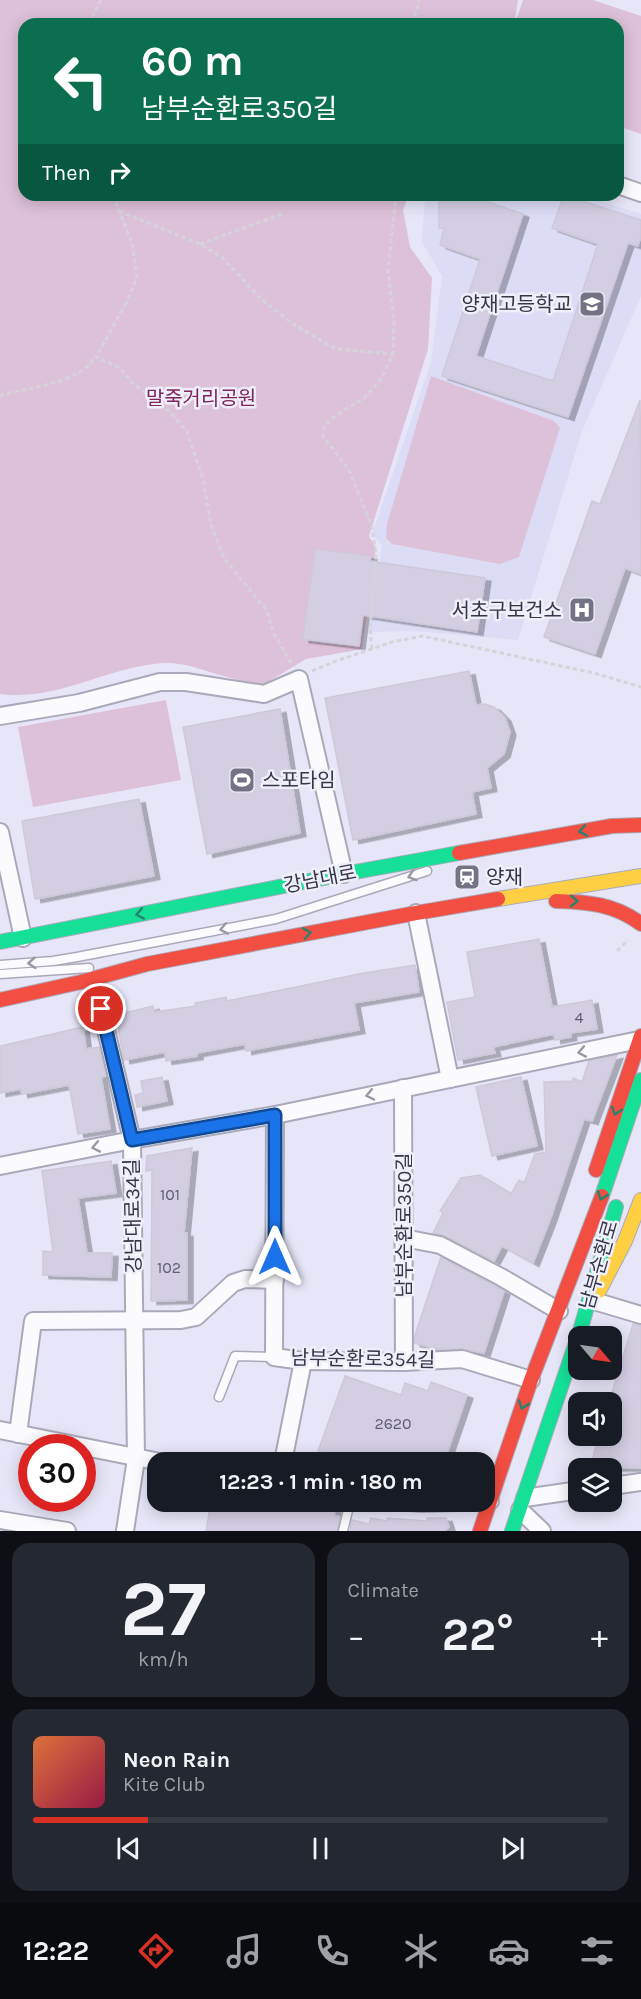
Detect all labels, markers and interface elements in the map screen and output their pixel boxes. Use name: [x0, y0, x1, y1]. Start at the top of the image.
text: 60 m: [141, 36, 244, 86]
icon: left: [42, 42, 120, 120]
text: 남부순환로350길: [141, 93, 337, 125]
icon: right: [103, 156, 136, 189]
text: Then: [42, 160, 91, 186]
school or university icon: 양재고등학교: [577, 289, 607, 319]
place label: 양재고등학교: [462, 293, 572, 316]
park label: 말죽거리공원: [146, 387, 256, 410]
hospital icon: 서초구보건소: [567, 595, 597, 625]
place label: 서초구보건소: [452, 599, 562, 622]
sports icon: 스포타임: [227, 765, 257, 795]
place label: 스포타임: [262, 769, 336, 792]
one-way arrow: [578, 825, 588, 837]
street label: 강남대로: [282, 861, 358, 897]
station icon: 양재: [452, 862, 482, 892]
place label: 양재: [486, 866, 523, 889]
one-way arrow: [407, 869, 418, 882]
one-way arrow: [570, 895, 579, 908]
one-way arrow: [135, 907, 145, 920]
one-way arrow: [219, 922, 229, 935]
one-way arrow: [302, 927, 312, 940]
one-way arrow: [28, 956, 37, 969]
pin: [75, 983, 126, 1034]
icon: arrive: [84, 992, 117, 1025]
house number: 4: [575, 1008, 584, 1027]
one-way arrow: [577, 1045, 587, 1058]
one-way arrow: [366, 1088, 376, 1101]
one-way arrow: [611, 1105, 623, 1116]
one-way arrow: [92, 1139, 102, 1152]
street label: 남부순환로350길: [393, 1152, 416, 1298]
street label: 강남대로34길: [120, 1158, 146, 1274]
house number: 101: [160, 1185, 180, 1204]
one-way arrow: [597, 1190, 610, 1201]
street label: 남부순환로: [575, 1218, 623, 1312]
position arrow: [243, 1225, 307, 1289]
house number: 102: [157, 1258, 181, 1277]
north arrow: [568, 1326, 622, 1380]
map controls: [568, 1326, 622, 1512]
street label: 남부순환로354길: [290, 1346, 436, 1372]
button: sound: [568, 1392, 622, 1446]
one-way arrow: [518, 1399, 530, 1410]
house number: 2620: [374, 1414, 412, 1433]
speed limit sign: 30: [18, 1434, 96, 1512]
button: layers: [568, 1458, 622, 1512]
text: 12:23 · 1 min · 180 m: [219, 1469, 423, 1495]
text: 27: [120, 1563, 206, 1655]
text: Climate: [348, 1579, 419, 1602]
text: 22°: [442, 1609, 514, 1661]
text: −: [348, 1617, 365, 1655]
text: +: [591, 1617, 608, 1655]
text: km/h: [138, 1648, 189, 1671]
text: Neon Rain: [123, 1747, 230, 1773]
text: Kite Club: [123, 1773, 205, 1796]
icon: previous: [112, 1832, 145, 1865]
icon: pause: [304, 1832, 337, 1865]
icon: next: [496, 1832, 529, 1865]
icon: directions: [135, 1930, 177, 1972]
icon: music: [223, 1930, 265, 1972]
icon: phone: [311, 1930, 353, 1972]
icon: climate: [400, 1930, 442, 1972]
icon: car: [488, 1930, 530, 1972]
icon: filters: [576, 1930, 618, 1972]
text: 12:22: [23, 1935, 89, 1967]

